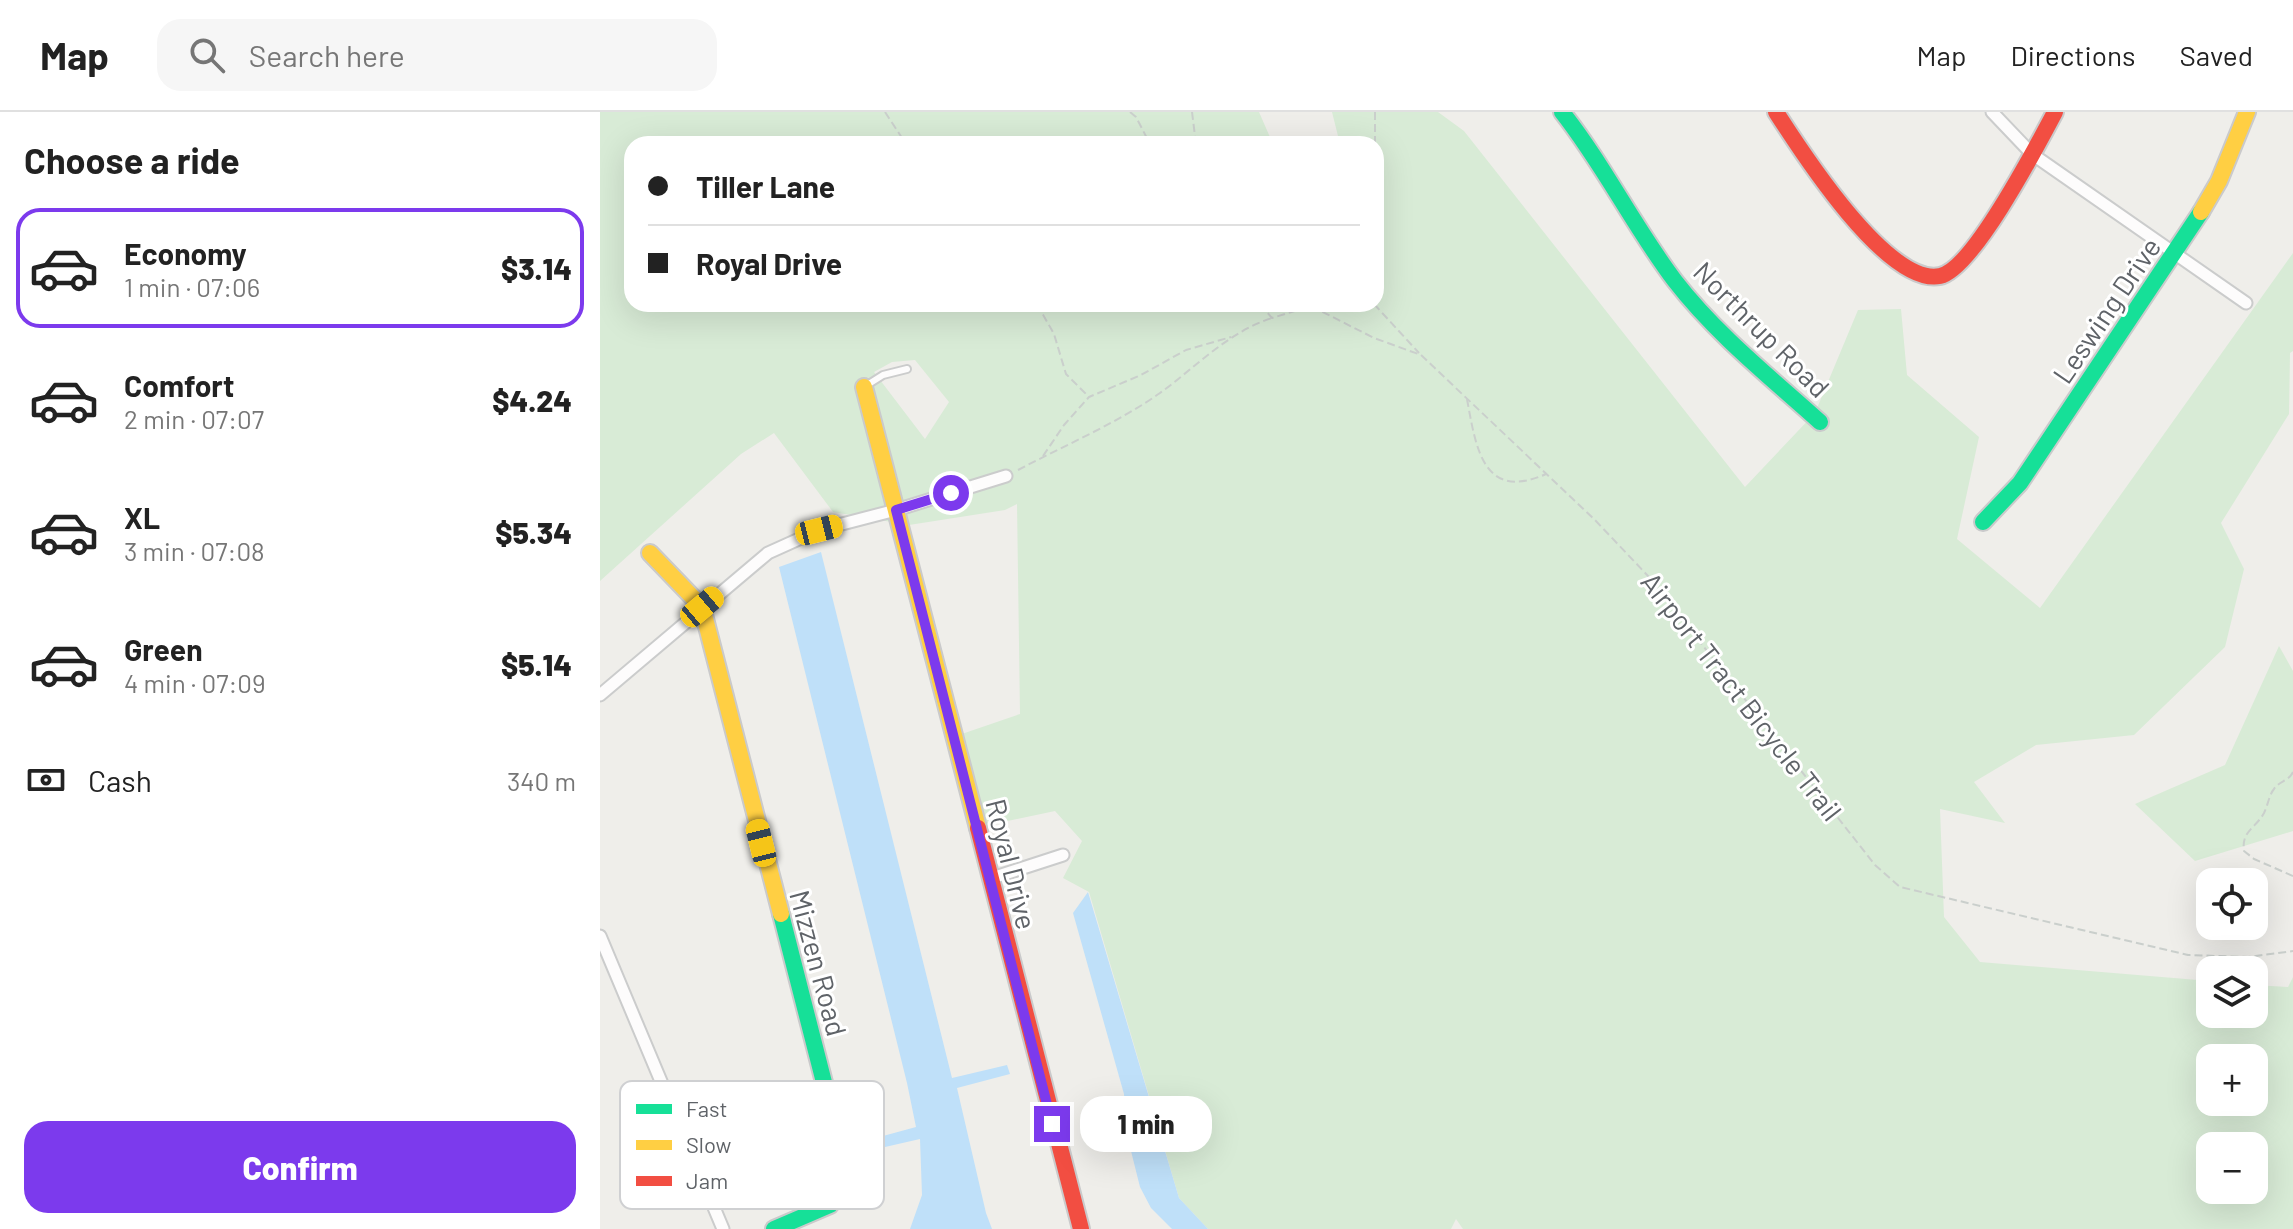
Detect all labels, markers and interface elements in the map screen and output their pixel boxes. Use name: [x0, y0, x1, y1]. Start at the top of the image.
search box: [157, 19, 717, 91]
text: Map: [40, 32, 109, 78]
icon: search: [185, 33, 229, 77]
text: Search here: [249, 37, 405, 73]
text: Map: [1917, 38, 1966, 72]
text: Directions: [2010, 38, 2136, 72]
text: Saved: [2180, 38, 2253, 72]
text: Choose a ride: [24, 138, 240, 181]
text: Tiller Lane: [696, 168, 835, 204]
street label: Leswing Drive: [2045, 231, 2167, 389]
icon: car: [28, 232, 100, 304]
text: Economy: [124, 235, 247, 271]
text: Royal Drive: [696, 245, 842, 281]
text: $3.14: [501, 250, 572, 286]
street label: Northrup Road: [1687, 254, 1837, 404]
text: 1 min · 07:06: [124, 271, 260, 302]
icon: car: [28, 364, 100, 436]
text: Comfort: [124, 367, 234, 403]
text: $4.24: [492, 382, 572, 418]
text: 2 min · 07:07: [124, 403, 264, 434]
route start: [933, 475, 969, 511]
icon: car: [28, 496, 100, 568]
text: XL: [124, 499, 160, 535]
car: [793, 513, 845, 547]
text: $5.34: [495, 514, 572, 550]
text: 3 min · 07:08: [124, 535, 265, 566]
street label: Airport Tract Bicycle Trail: [1634, 565, 1850, 827]
car: [676, 582, 728, 632]
icon: car: [28, 628, 100, 700]
text: Green: [124, 631, 203, 667]
text: $5.14: [501, 646, 572, 682]
text: 4 min · 07:09: [124, 667, 266, 698]
icon: cash: [24, 758, 68, 802]
text: Cash: [88, 762, 152, 798]
text: 340 m: [507, 765, 576, 796]
street label: Royal Drive: [979, 795, 1045, 933]
car: [744, 817, 778, 869]
map controls: [2196, 868, 2268, 1204]
button: locate: [2196, 868, 2268, 940]
street label: Mizzen Road: [783, 886, 855, 1040]
button: layers: [2196, 956, 2268, 1028]
button: +: [2196, 1044, 2268, 1116]
legend: [620, 1081, 884, 1209]
text: Fast: [686, 1095, 728, 1121]
callout: 1 min: [1080, 1096, 1212, 1152]
route end: [1034, 1106, 1070, 1142]
text: 1 min: [1117, 1108, 1175, 1139]
button: Confirm: [24, 1121, 576, 1213]
text: Slow: [686, 1131, 731, 1157]
button: −: [2196, 1132, 2268, 1204]
text: Jam: [686, 1167, 728, 1193]

